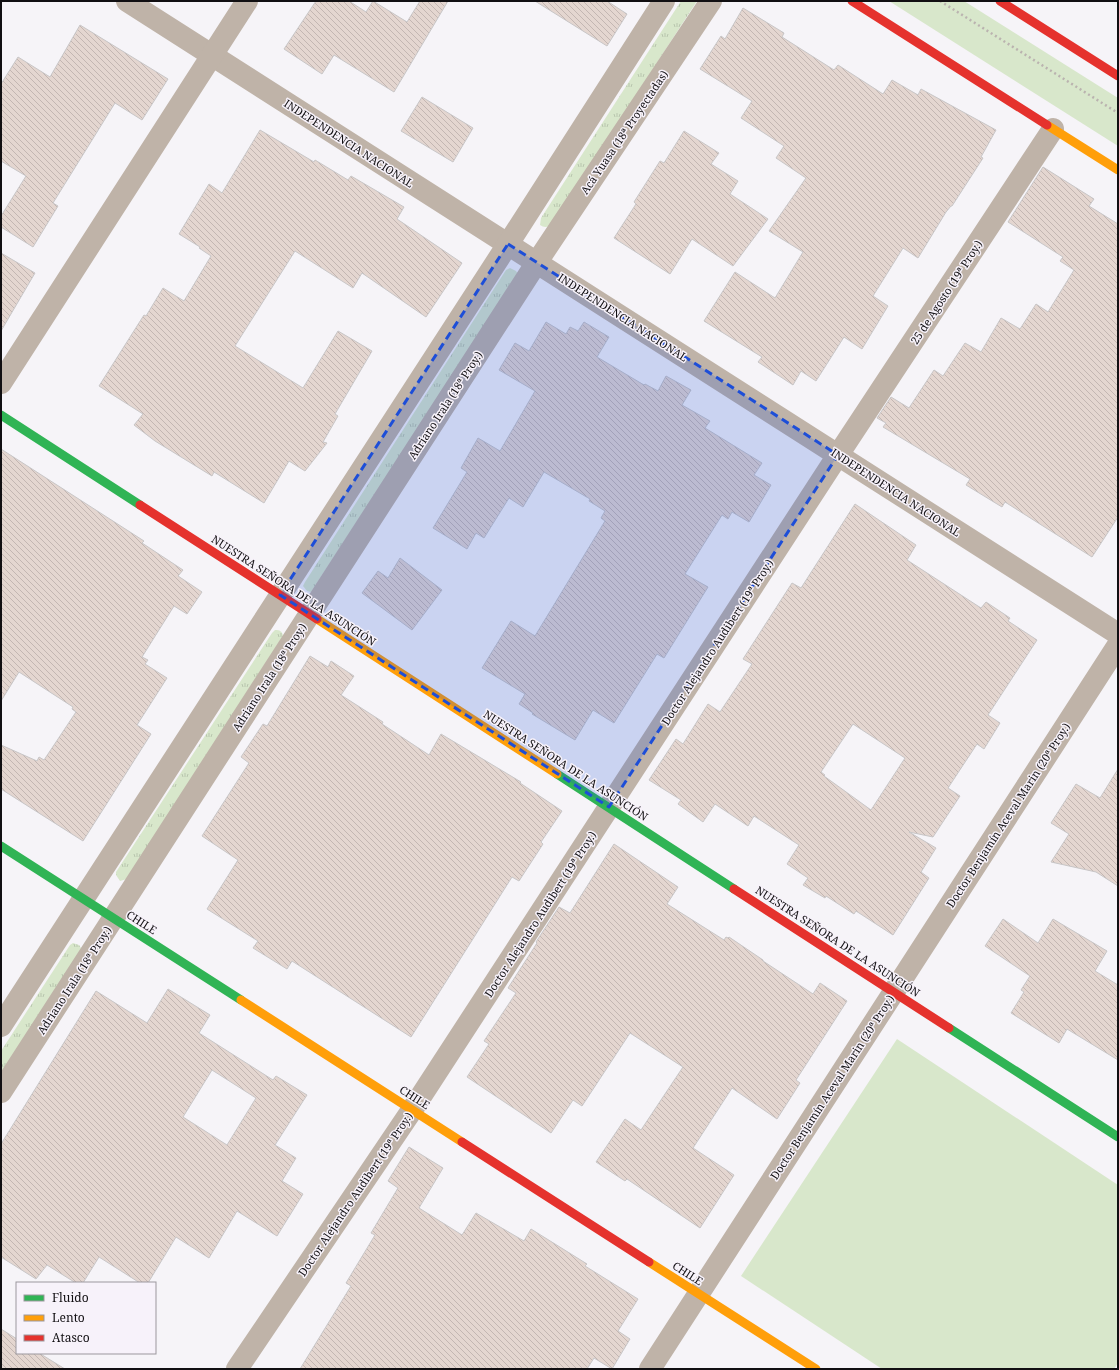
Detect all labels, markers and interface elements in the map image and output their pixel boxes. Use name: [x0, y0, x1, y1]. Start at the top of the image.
street label: Acá Yuasa (18ª Proyectadas): [577, 67, 671, 197]
street label: INDEPENDENCIA NACIONAL: [281, 95, 417, 191]
street label: 25 de Agosto (19ª Proy.): [907, 237, 985, 347]
street label: INDEPENDENCIA NACIONAL: [555, 269, 691, 365]
street label: Adriano Irala (18ª Proy.): [404, 348, 486, 462]
street label: INDEPENDENCIA NACIONAL: [828, 444, 964, 540]
street label: NUESTRA SEÑORA DE LA ASUNCIÓN: [209, 531, 380, 649]
street label: Doctor Alejandro Audibert (19ª Proy.): [658, 556, 777, 728]
street label: Adriano Irala (18ª Proy.): [228, 620, 310, 734]
street label: NUESTRA SEÑORA DE LA ASUNCIÓN: [481, 706, 652, 824]
street label: Doctor Benjamín Aceval Marin (20ª Proy.): [943, 720, 1074, 910]
street label: Doctor Alejandro Audibert (19ª Proy.): [481, 828, 600, 1000]
street label: NUESTRA SEÑORA DE LA ASUNCIÓN: [753, 882, 924, 1000]
street label: CHILE: [124, 907, 160, 937]
street label: Adriano Irala (18ª Proy.): [33, 923, 115, 1037]
street label: Doctor Benjamín Aceval Marin (20ª Proy.): [767, 992, 898, 1182]
street label: CHILE: [397, 1082, 433, 1112]
street label: Doctor Alejandro Audibert (19ª Proy.): [294, 1109, 416, 1279]
street label: CHILE: [670, 1258, 706, 1288]
legend: [16, 1282, 156, 1354]
text: Fluido: [52, 1289, 89, 1306]
text: Lento: [52, 1309, 85, 1326]
text: Atasco: [52, 1329, 90, 1346]

